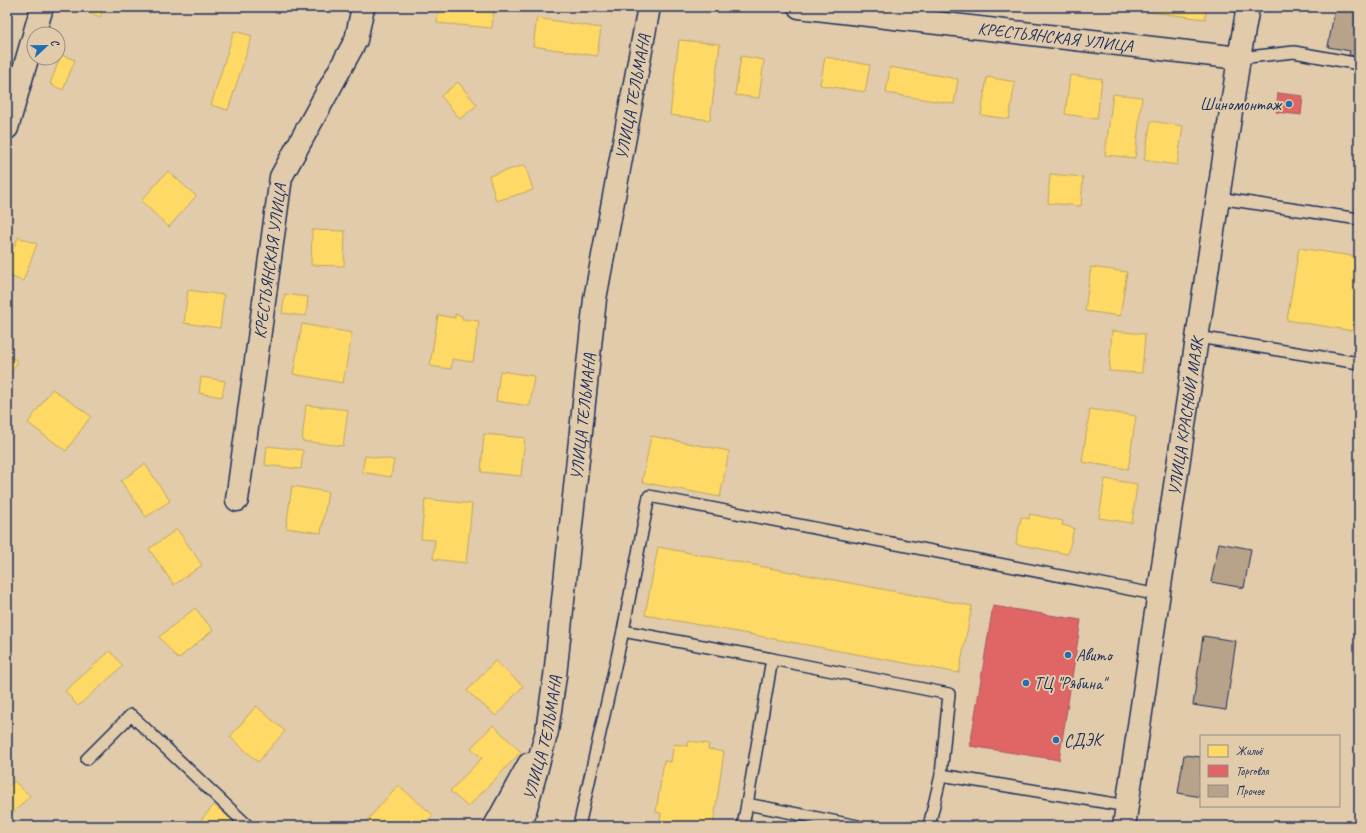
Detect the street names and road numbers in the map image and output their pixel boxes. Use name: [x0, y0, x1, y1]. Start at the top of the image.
street label: КРЕСТЬЯНСКАЯ УЛИЦА: [977, 18, 1135, 57]
street label: УЛИЦА ТЕЛЬМАНА: [611, 32, 655, 161]
street label: КРЕСТЬЯНСКАЯ УЛИЦА: [249, 181, 291, 340]
street label: УЛИЦА КРАСНЫЙ МАЯК: [1164, 334, 1208, 497]
street label: УЛИЦА ТЕЛЬМАНА: [566, 352, 600, 481]
street label: УЛИЦА ТЕЛЬМАНА: [519, 674, 566, 802]

